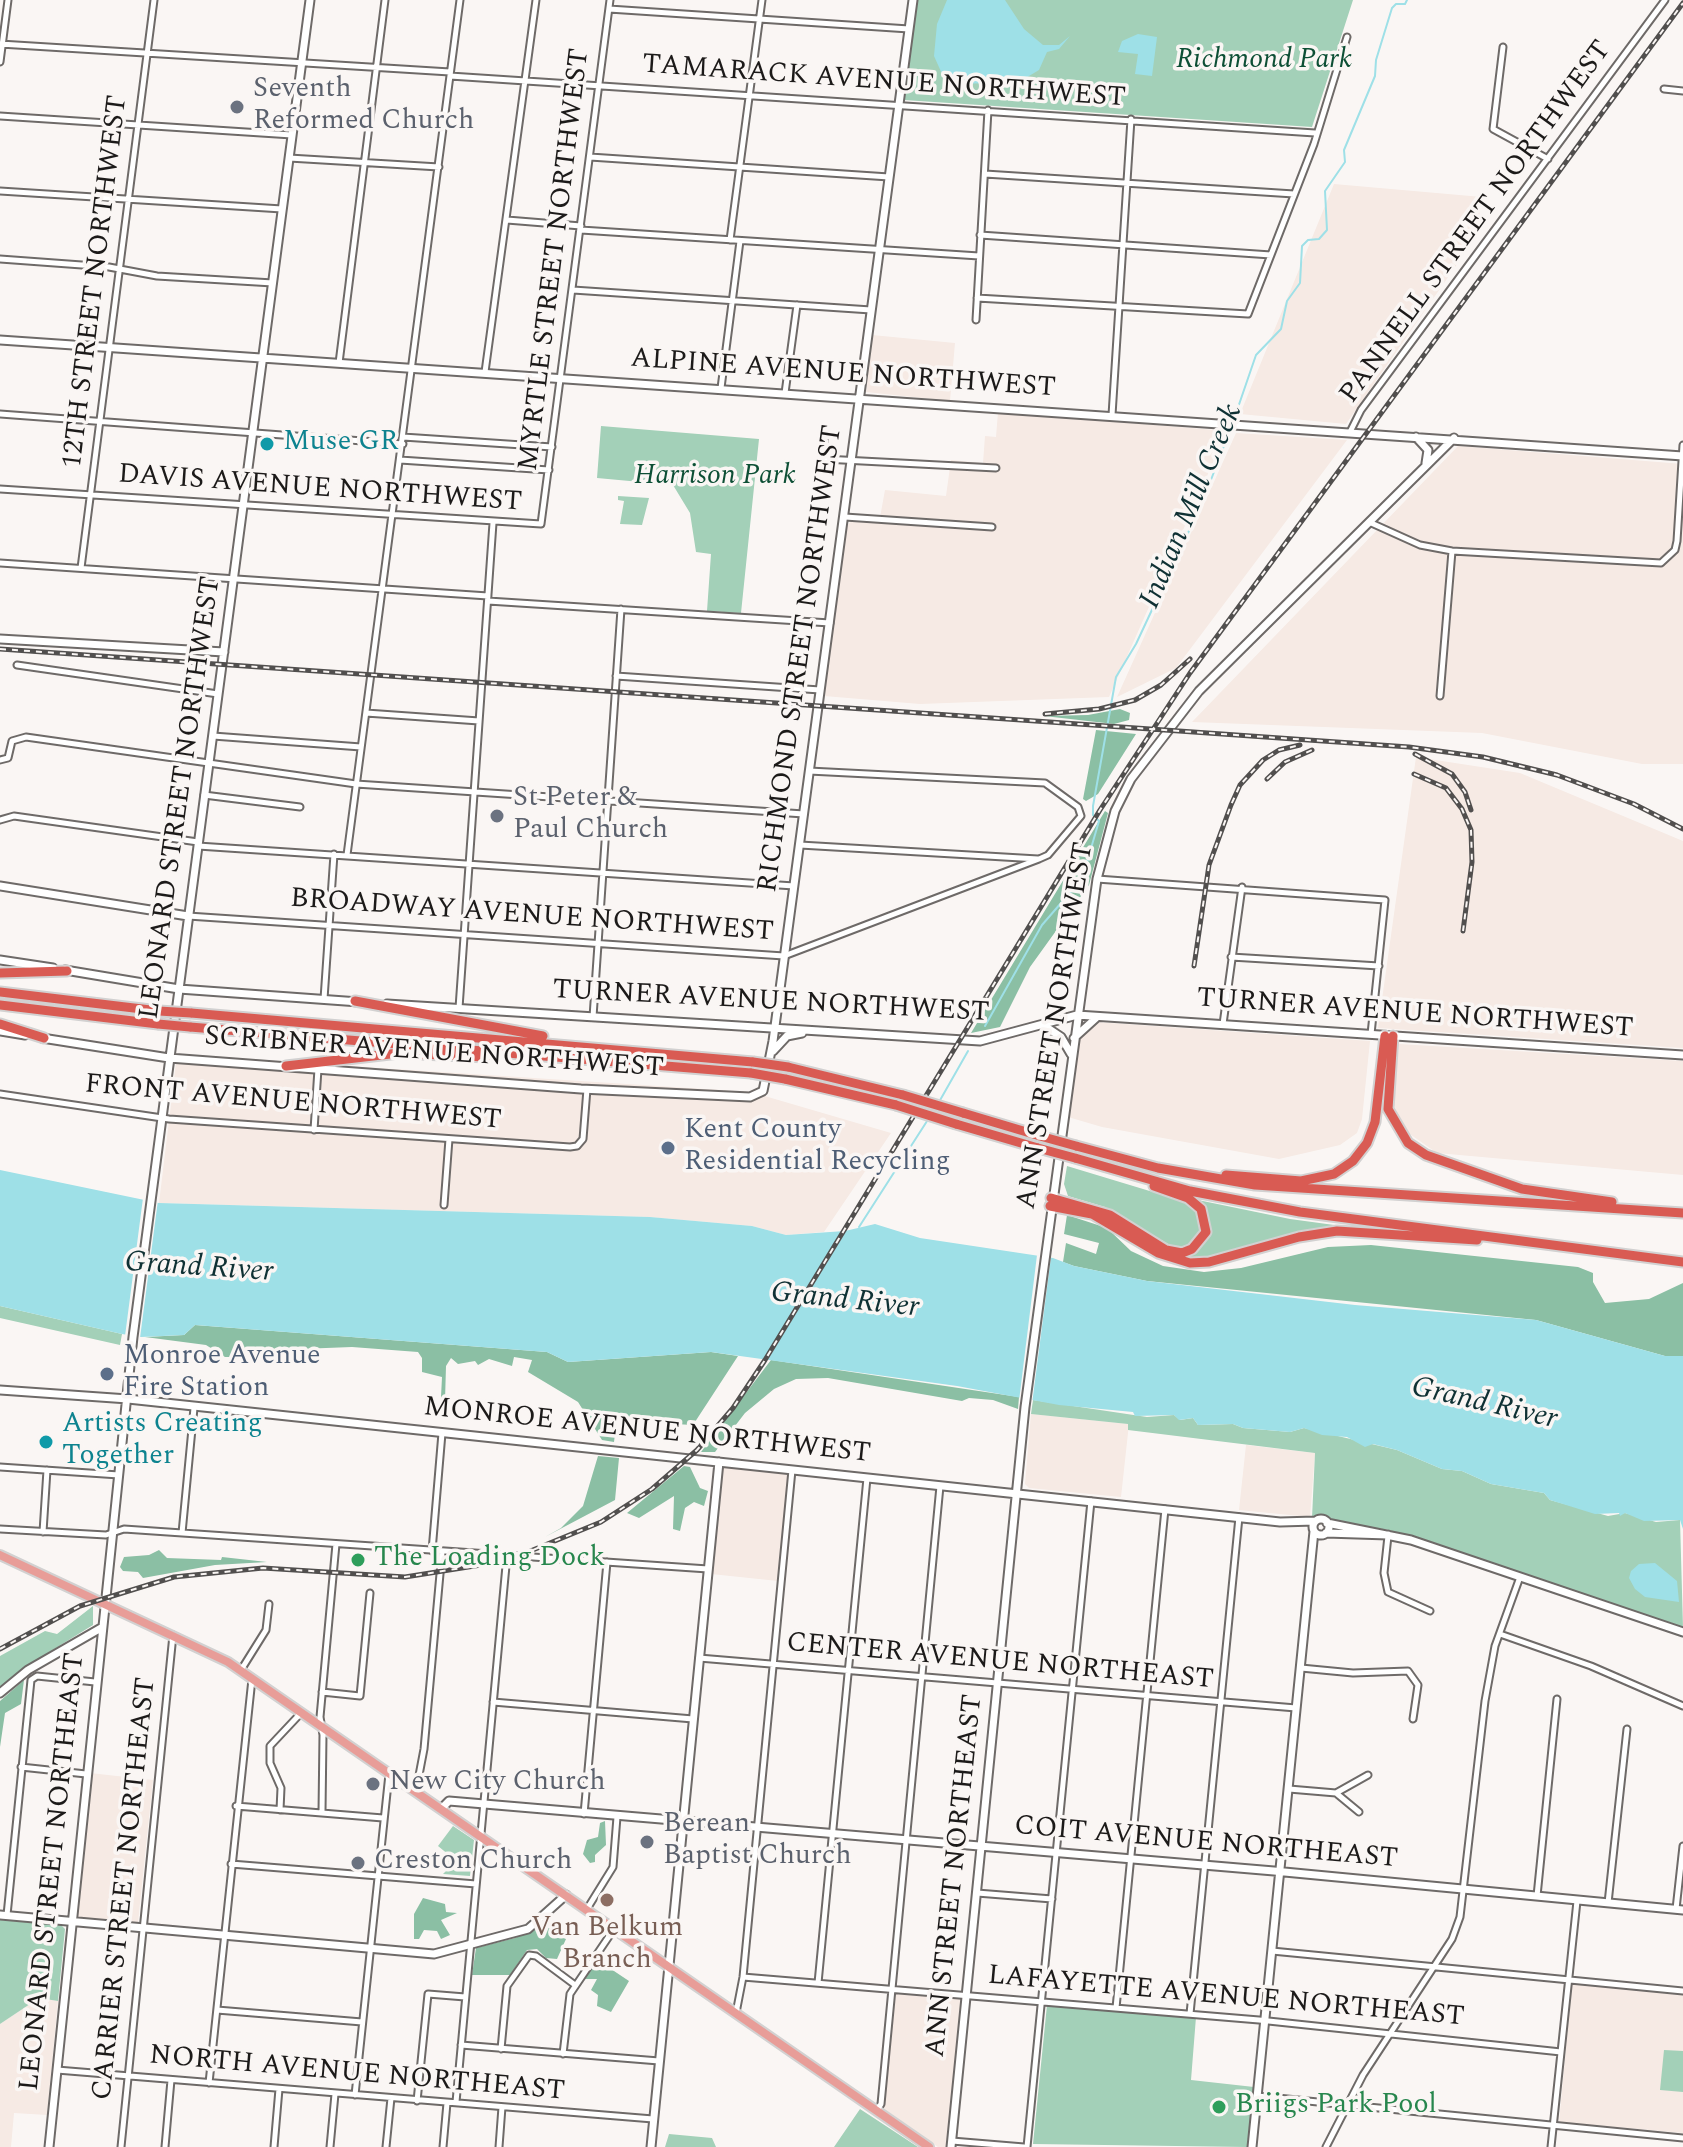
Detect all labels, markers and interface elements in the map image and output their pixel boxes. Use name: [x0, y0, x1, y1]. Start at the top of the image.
street label: PANNELL STREET NORTHWEST: [1334, 35, 1620, 411]
park label: Richmond Park: [1176, 45, 1352, 79]
street label: MYRTLE STREET NORTHWEST: [513, 47, 599, 473]
street label: TAMARACK AVENUE NORTHWEST: [641, 49, 1127, 117]
place label: Seventh Reformed Church: [253, 74, 474, 140]
street label: 12TH STREET NORTHWEST: [57, 94, 137, 470]
marker: Seventh Reformed Church: [228, 98, 246, 116]
street label: ALPINE AVENUE NORTHWEST: [629, 343, 1057, 407]
water label: Indian Mill Creek: [1134, 400, 1252, 614]
street label: RICHMOND STREET NORTHWEST: [753, 423, 851, 895]
place label: Muse GR: [283, 427, 398, 461]
marker: Muse GR: [258, 435, 276, 453]
street label: DAVIS AVENUE NORTHWEST: [117, 459, 523, 521]
park label: Harrison Park: [634, 461, 796, 495]
street label: LEONARD STREET NORTHWEST: [134, 574, 230, 1022]
place label: St Peter & Paul Church: [513, 783, 668, 849]
marker: St Peter & Paul Church: [488, 807, 506, 825]
street label: ANN STREET NORTHWEST: [1011, 840, 1103, 1212]
street label: BROADWAY AVENUE NORTHWEST: [289, 883, 775, 951]
street label: TURNER AVENUE NORTHWEST: [552, 975, 990, 1031]
street label: TURNER AVENUE NORTHWEST: [1196, 983, 1634, 1047]
street label: SCRIBNER AVENUE NORTHWEST: [203, 1021, 665, 1087]
street label: FRONT AVENUE NORTHWEST: [83, 1069, 503, 1139]
place label: Kent County Residential Recycling: [684, 1115, 951, 1181]
marker: Kent County Residential Recycling: [659, 1139, 677, 1157]
water label: Grand River: [123, 1246, 275, 1292]
water label: Grand River: [769, 1276, 921, 1328]
place label: Monroe Avenue Fire Station: [123, 1341, 321, 1407]
marker: Monroe Avenue Fire Station: [98, 1365, 116, 1383]
water label: Grand River: [1407, 1371, 1561, 1439]
street label: MONROE AVENUE NORTHWEST: [422, 1392, 872, 1472]
place label: Artists Creating Together: [62, 1409, 263, 1475]
marker: Artists Creating Together: [37, 1433, 55, 1451]
place label: The Loading Dock: [374, 1543, 605, 1577]
marker: The Loading Dock: [349, 1551, 367, 1569]
street label: CENTER AVENUE NORTHEAST: [785, 1628, 1215, 1698]
street label: LEONARD STREET NORTHEAST: [14, 1651, 94, 2093]
street label: CARRIER STREET NORTHEAST: [87, 1676, 165, 2102]
street label: ANN STREET NORTHEAST: [920, 1693, 992, 2059]
place label: New City Church: [389, 1767, 606, 1801]
marker: New City Church: [364, 1775, 382, 1793]
place label: Berean Baptist Church: [663, 1809, 852, 1875]
street label: COIT AVENUE NORTHEAST: [1013, 1810, 1399, 1878]
marker: Berean Baptist Church: [638, 1833, 656, 1851]
place label: Creston Church: [374, 1846, 572, 1880]
marker: Creston Church: [349, 1854, 367, 1872]
marker: Van Belkum Branch: [598, 1891, 616, 1909]
place label: Van Belkum Branch: [531, 1913, 683, 1979]
street label: LAFAYETTE AVENUE NORTHEAST: [986, 1960, 1466, 2036]
street label: NORTH AVENUE NORTHEAST: [148, 2040, 566, 2110]
place label: Briigs Park Pool: [1235, 2090, 1437, 2124]
marker: Briigs Park Pool: [1210, 2098, 1228, 2116]

